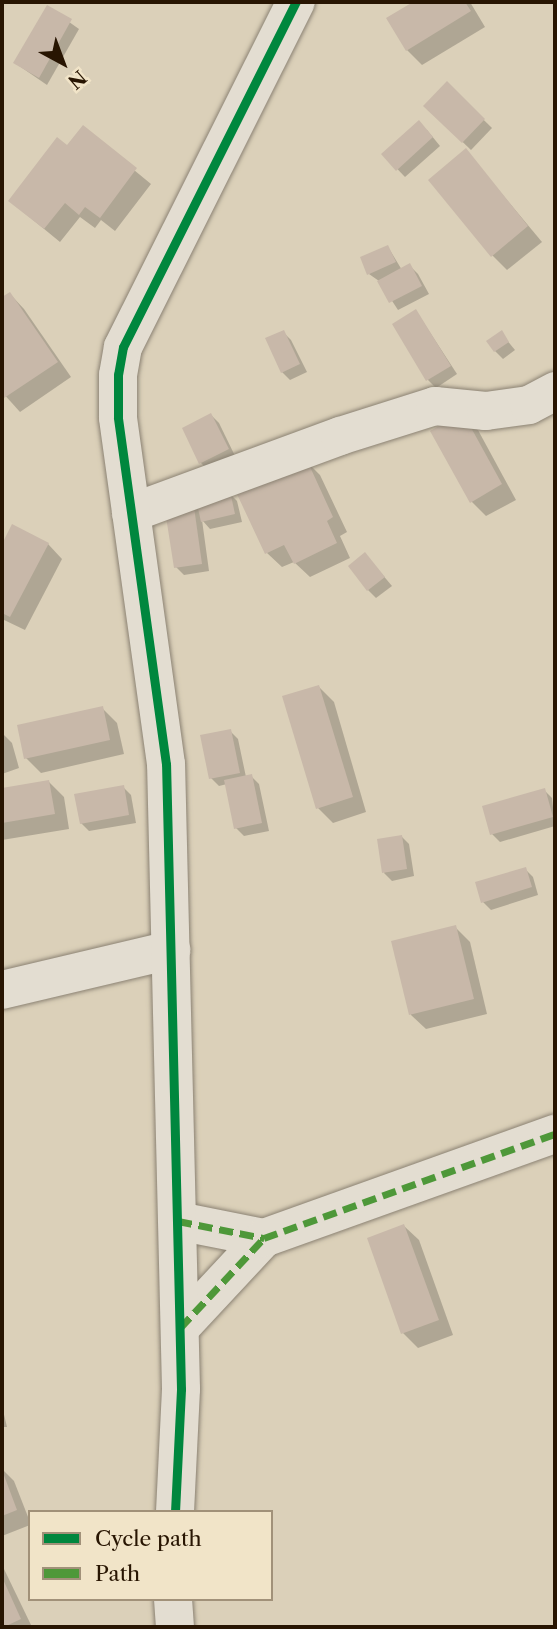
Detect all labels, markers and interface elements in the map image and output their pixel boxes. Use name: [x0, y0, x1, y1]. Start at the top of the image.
north arrow: [28, 28, 98, 98]
text: N: [63, 65, 91, 93]
legend: [28, 1510, 273, 1601]
text: Cycle path: [95, 1526, 202, 1551]
text: Path: [95, 1561, 140, 1586]

